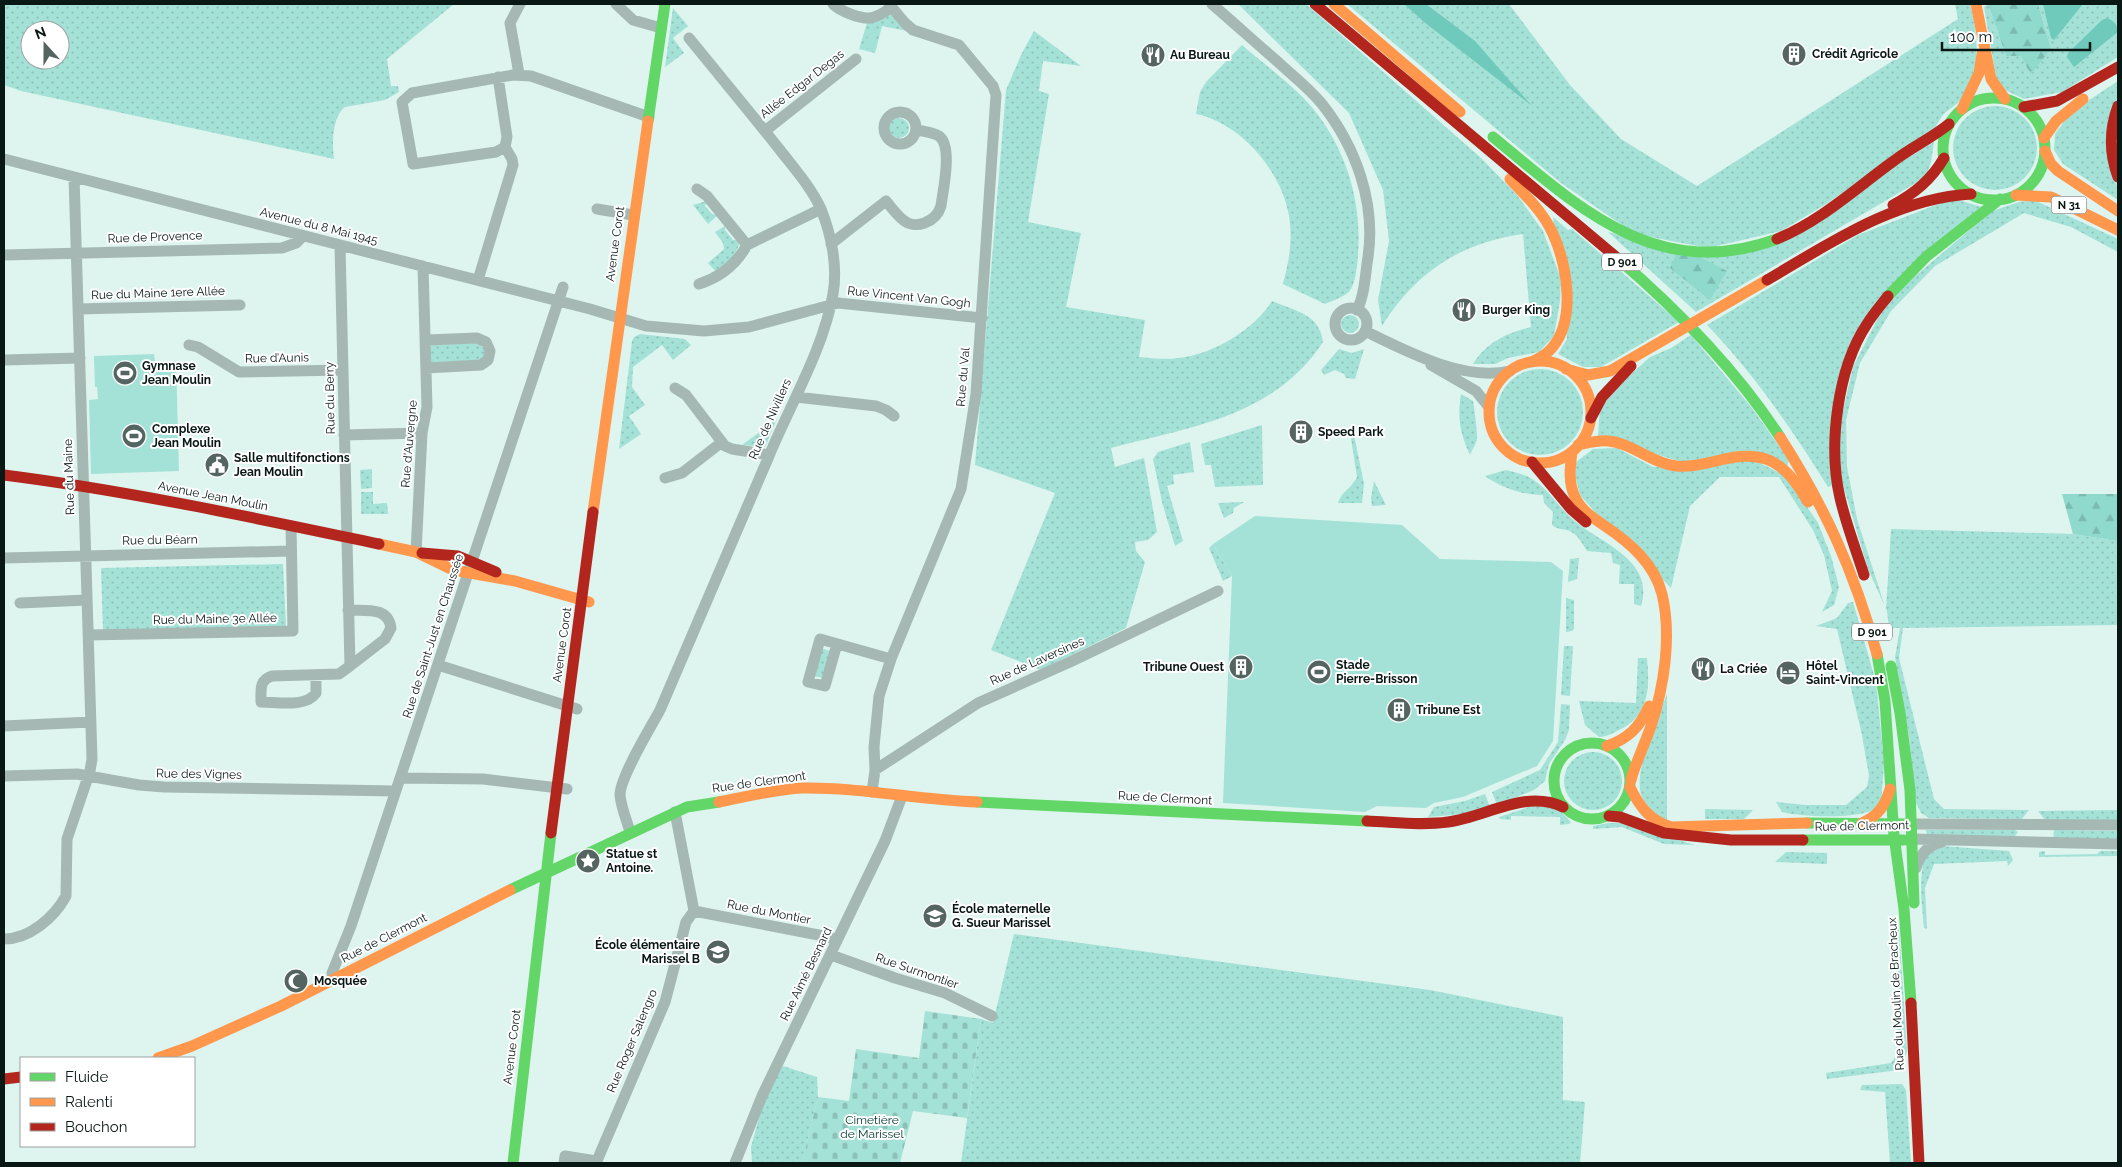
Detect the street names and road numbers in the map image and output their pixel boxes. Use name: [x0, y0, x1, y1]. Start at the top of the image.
street label: Allée Edgar Degas: [757, 47, 847, 121]
road number: N 31: [2052, 196, 2086, 214]
street label: Avenue du 8 Mai 1945: [259, 205, 380, 248]
street label: Avenue Corot: [603, 206, 627, 282]
street label: Rue de Provence: [107, 228, 203, 246]
road number: D 901: [1602, 253, 1642, 270]
street label: Rue du Maine 1ere Allée: [91, 284, 225, 302]
street label: Rue Vincent Van Gogh: [847, 284, 971, 310]
street label: Rue du Val: [953, 346, 973, 407]
street label: Rue d’Aunis: [245, 350, 309, 366]
street label: Rue du Berry: [322, 361, 338, 434]
street label: Rue de Nivillers: [746, 376, 794, 462]
street label: Rue d'Auvergne: [398, 400, 420, 488]
street label: Rue du Maine: [61, 439, 77, 515]
street label: Avenue Jean Moulin: [157, 478, 269, 514]
street label: Rue du Béarn: [122, 532, 198, 548]
street label: Rue de Saint-Just en Chaussée: [400, 552, 466, 720]
street label: Avenue Corot: [550, 607, 574, 683]
street label: Rue du Maine 3e Allée: [153, 611, 277, 627]
road number: D 901: [1852, 624, 1892, 640]
street label: Rue de Laversines: [988, 634, 1086, 688]
street label: Rue des Vignes: [156, 766, 242, 782]
street label: Rue de Clermont: [711, 768, 807, 796]
street label: Rue de Clermont: [1117, 789, 1213, 807]
street label: Rue de Clermont: [1815, 818, 1909, 834]
street label: Rue du Montier: [726, 897, 813, 927]
street label: Rue de Clermont: [339, 910, 429, 966]
street label: Rue du Moulin de Bracheux: [1885, 917, 1907, 1071]
street label: Rue Aimé Besnard: [777, 925, 835, 1023]
street label: Rue Surmontier: [874, 950, 961, 992]
street label: Rue Roger Salengro: [604, 987, 660, 1095]
street label: Avenue Corot: [500, 1009, 524, 1085]

